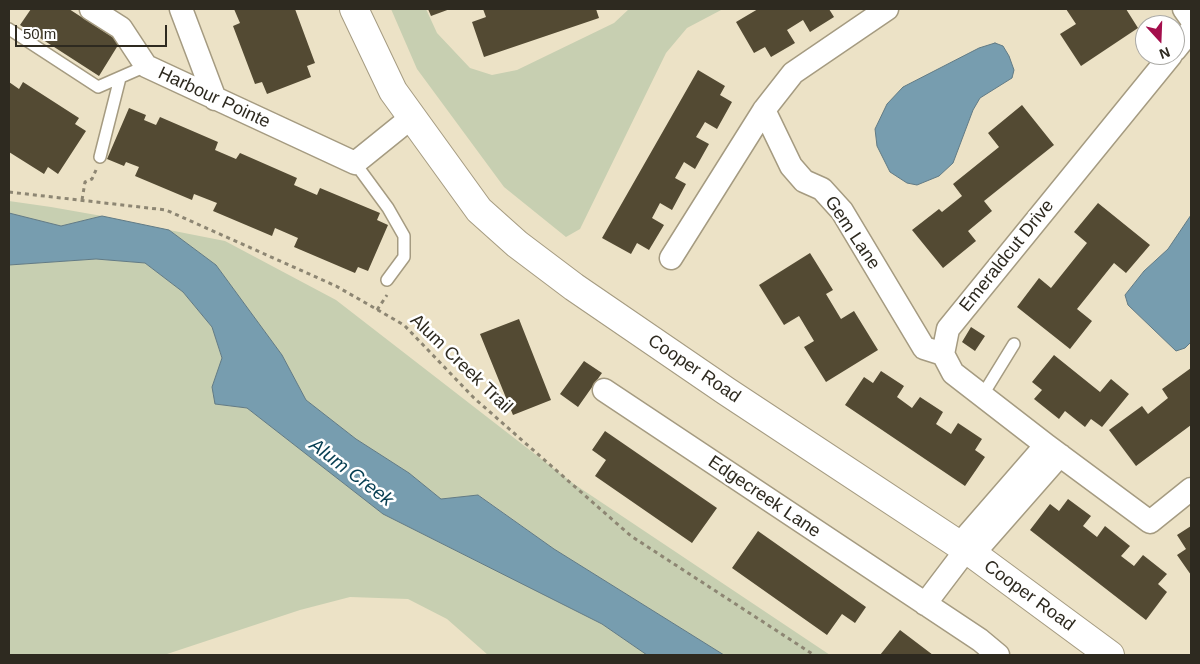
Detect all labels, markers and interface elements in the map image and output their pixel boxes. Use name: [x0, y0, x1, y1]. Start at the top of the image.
scale bar: [18, 15, 170, 47]
north arrow: [1135, 15, 1185, 65]
text: 50 m: [23, 25, 56, 42]
text: N: [1157, 44, 1172, 62]
street label: Harbour Pointe: [155, 63, 273, 133]
street label: Gem Lane: [820, 192, 884, 274]
street label: Emeraldcut Drive: [955, 196, 1059, 316]
street label: Alum Creek Trail: [406, 310, 516, 418]
street label: Cooper Road: [644, 330, 744, 408]
water label: Alum Creek: [305, 434, 397, 512]
street label: Edgecreek Lane: [704, 451, 824, 543]
street label: Cooper Road: [979, 556, 1079, 636]

